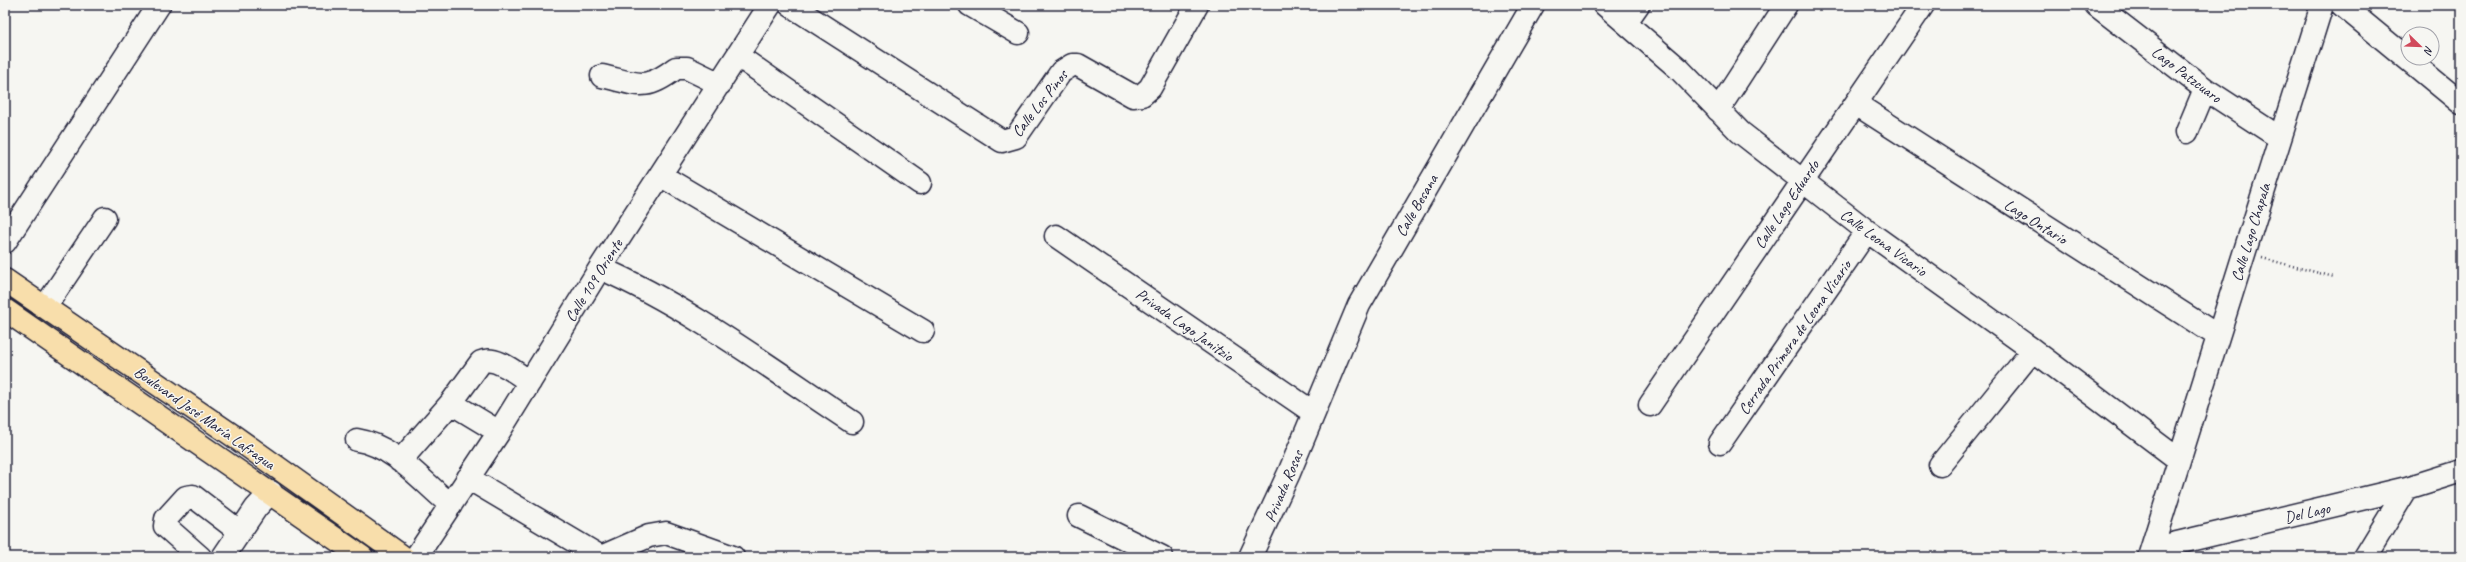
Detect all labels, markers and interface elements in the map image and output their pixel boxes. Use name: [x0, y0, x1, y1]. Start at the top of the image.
north arrow: [2400, 26, 2440, 66]
street label: Lago Patzcuaro: [2148, 42, 2226, 108]
text: N: [2421, 44, 2437, 58]
street label: Calle Los Pinos: [1007, 65, 1073, 141]
street label: Calle Lago Eduardo: [1750, 155, 1825, 253]
street label: Calle Besana: [1391, 169, 1443, 240]
street label: Calle Lago Chapala: [2227, 180, 2276, 284]
street label: Lago Ontario: [2000, 195, 2073, 250]
street label: Calle Leona Vicario: [1836, 205, 1932, 282]
street label: Calle 109 Oriente: [560, 234, 628, 326]
street label: Cerrada Primera de Leona Vicario: [1734, 255, 1857, 419]
street label: Privada Lago Janitzio: [1132, 284, 1238, 367]
street label: Boulevard José María Lafragua: [130, 362, 280, 475]
street label: Privada Rosas: [1260, 446, 1309, 525]
street label: Del Lago: [2283, 498, 2333, 528]

